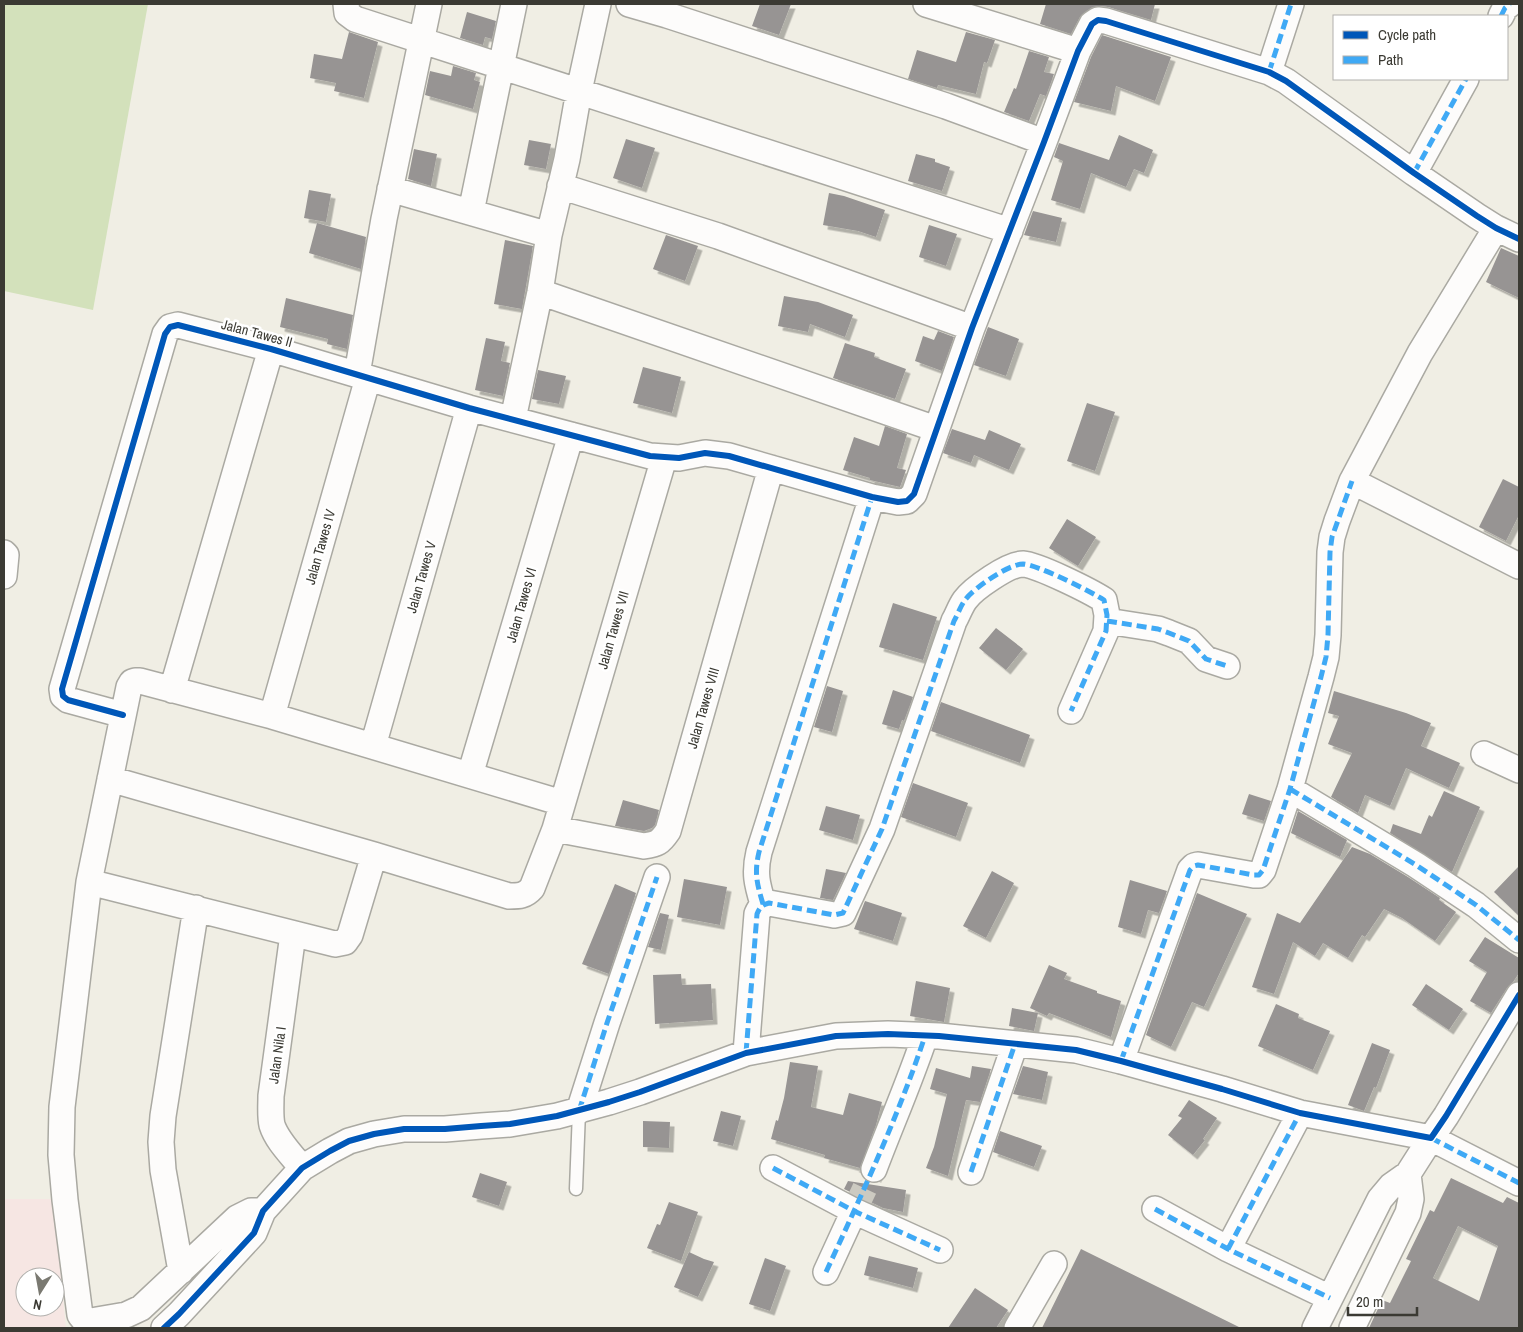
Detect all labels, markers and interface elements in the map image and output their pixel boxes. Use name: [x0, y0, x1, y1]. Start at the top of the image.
legend: [1333, 15, 1508, 80]
text: Cycle path: [1378, 24, 1436, 45]
text: Path: [1378, 49, 1403, 70]
street label: Jalan Tawes II: [220, 315, 294, 351]
street label: Jalan Tawes IV: [301, 507, 339, 587]
street label: Jalan Tawes V: [402, 539, 440, 615]
street label: Jalan Tawes VI: [502, 565, 540, 645]
street label: Jalan Tawes VII: [593, 589, 633, 671]
street label: Jalan Tawes VIII: [683, 665, 723, 751]
street label: Jalan Nila I: [264, 1025, 290, 1085]
north arrow: [15, 1267, 65, 1317]
scale bar: [1348, 1284, 1417, 1316]
text: 20 m: [1356, 1291, 1383, 1312]
text: N: [32, 1295, 43, 1314]

